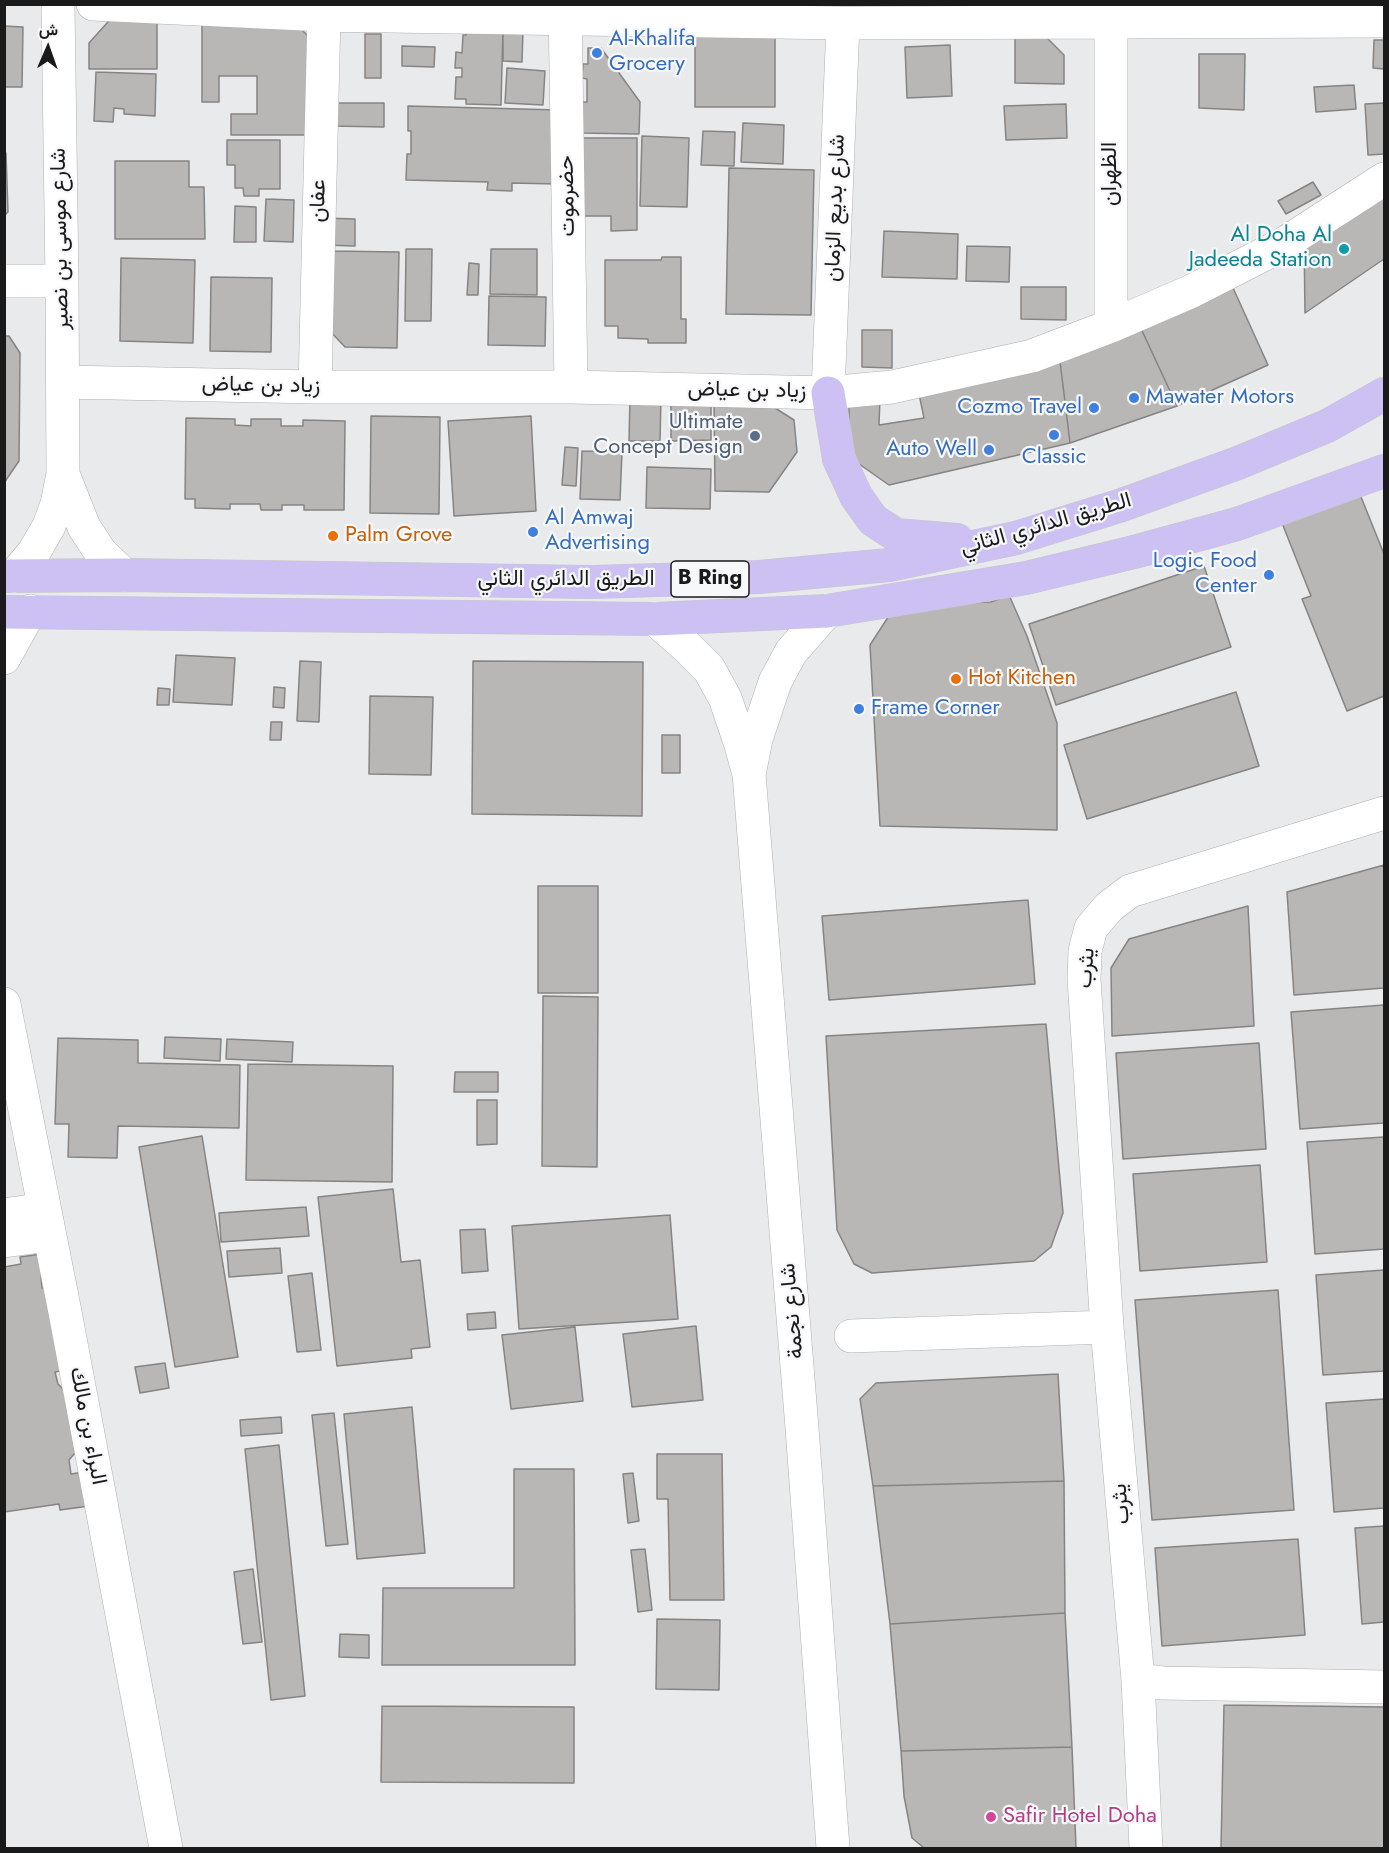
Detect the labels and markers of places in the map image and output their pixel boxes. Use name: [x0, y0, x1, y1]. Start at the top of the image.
place label: Al-Khalifa Grocery: [609, 27, 695, 78]
marker: Al-Khalifa Grocery: [590, 46, 604, 60]
place label: Al Doha Al Jadeeda Station: [1189, 223, 1332, 274]
marker: Al Doha Al Jadeeda Station: [1337, 242, 1351, 256]
place label: Mawater Motors: [1146, 385, 1294, 411]
marker: Mawater Motors: [1127, 391, 1141, 405]
place label: Cozmo Travel: [957, 395, 1082, 421]
marker: Cozmo Travel: [1087, 401, 1101, 415]
place label: Ultimate Concept Design: [593, 410, 743, 462]
marker: Classic: [1047, 428, 1061, 442]
marker: Ultimate Concept Design: [748, 429, 762, 443]
place label: Auto Well: [886, 437, 977, 463]
marker: Auto Well: [982, 443, 996, 457]
place label: Classic: [1022, 445, 1086, 471]
place label: Al Amwaj Advertising: [545, 506, 650, 558]
place label: Palm Grove: [345, 523, 452, 549]
marker: Al Amwaj Advertising: [526, 525, 540, 539]
marker: Palm Grove: [326, 529, 340, 543]
place label: Logic Food Center: [1153, 549, 1257, 600]
marker: Logic Food Center: [1262, 568, 1276, 582]
place label: Hot Kitchen: [968, 666, 1076, 692]
marker: Hot Kitchen: [949, 672, 963, 686]
place label: Frame Corner: [871, 696, 1000, 722]
marker: Frame Corner: [852, 702, 866, 716]
place label: Safir Hotel Doha: [1003, 1804, 1157, 1830]
marker: Safir Hotel Doha: [984, 1810, 998, 1824]

